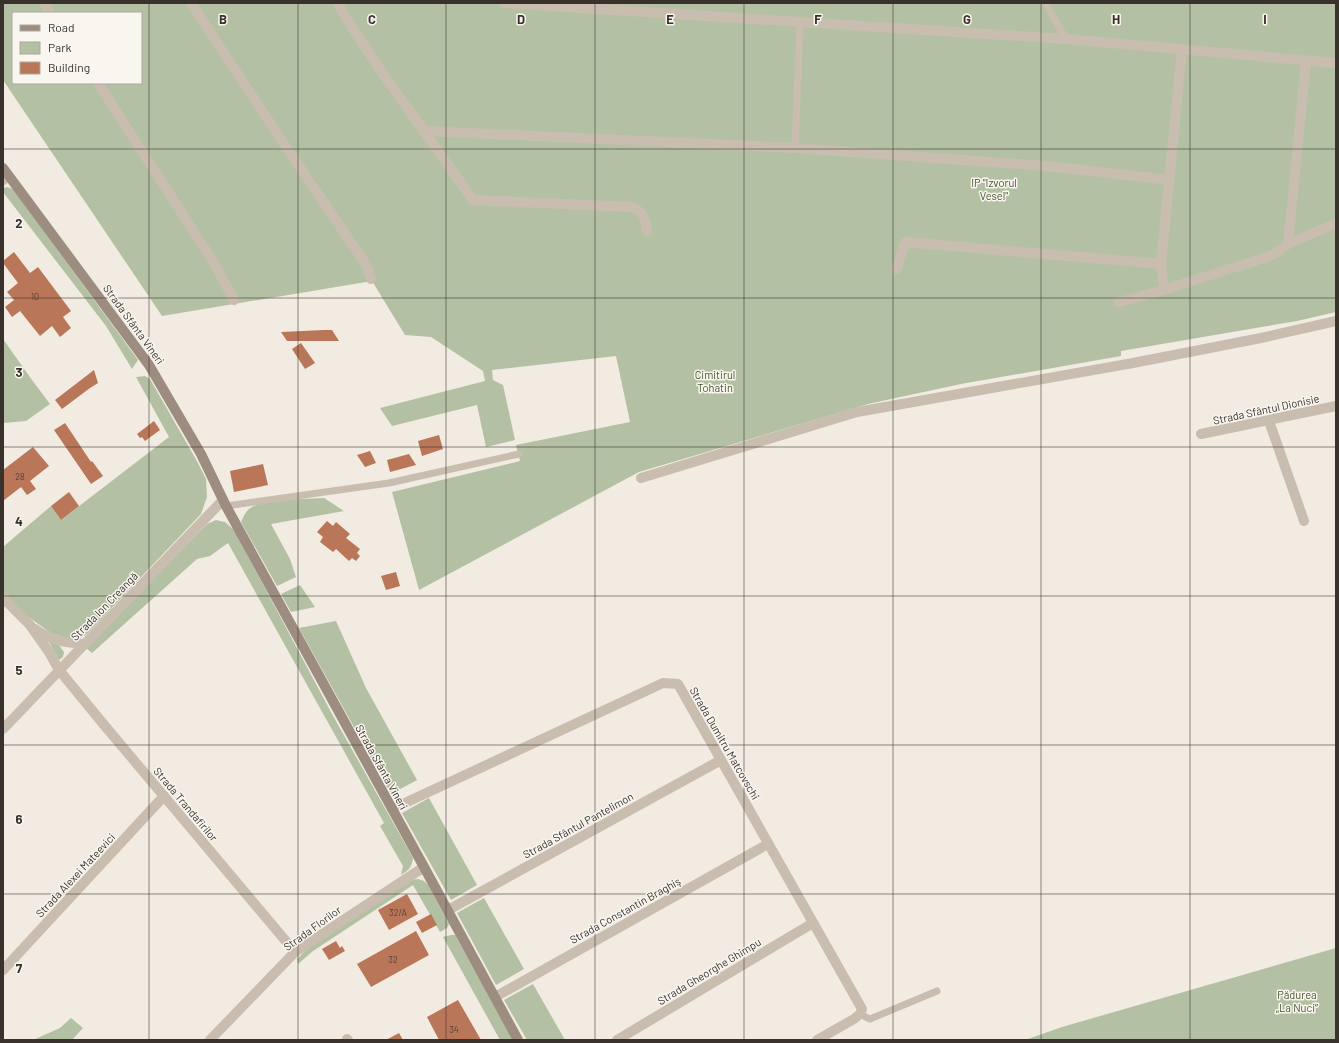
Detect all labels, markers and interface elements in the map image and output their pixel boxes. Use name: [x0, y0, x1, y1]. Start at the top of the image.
text: B: [219, 11, 227, 27]
text: C: [368, 11, 376, 27]
text: D: [517, 11, 525, 27]
text: E: [666, 11, 674, 27]
text: F: [814, 11, 822, 27]
text: G: [963, 11, 971, 27]
text: H: [1112, 11, 1120, 27]
text: I: [1263, 11, 1267, 27]
legend: [12, 12, 142, 84]
text: Road: [48, 20, 75, 34]
text: Park: [48, 40, 72, 54]
text: Building: [48, 60, 90, 74]
park label: IP "Izvorul Vesel": [971, 176, 1017, 202]
text: 2: [15, 215, 23, 231]
street label: Strada Sfânta Vineri: [101, 282, 167, 366]
house number: 10: [31, 291, 39, 302]
text: 3: [15, 364, 23, 380]
park label: Cimitirul Tohatin: [695, 368, 735, 394]
street label: Strada Sfântul Dionisie: [1212, 391, 1321, 427]
house number: 28: [15, 471, 25, 482]
text: 4: [15, 513, 23, 529]
street label: Strada Ion Creangă: [68, 569, 140, 643]
text: 5: [15, 662, 23, 678]
street label: Strada Dumitru Matcovschi: [687, 684, 763, 802]
street label: Strada Sfânta Vineri: [353, 722, 411, 812]
street label: Strada Trandafirilor: [151, 764, 221, 844]
street label: Strada Sfântul Pantelimon: [521, 789, 636, 861]
text: 6: [16, 811, 23, 827]
street label: Strada Alexei Mateevici: [33, 830, 117, 920]
street label: Strada Constantin Braghiş: [567, 874, 683, 946]
street label: Strada Florilor: [281, 903, 343, 953]
house number: 32/A: [389, 907, 407, 918]
street label: Strada Gheorghe Ghimpu: [655, 935, 763, 1007]
house number: 32: [388, 954, 398, 965]
text: 7: [16, 960, 23, 976]
park label: Pădurea „La Nuci”: [1276, 988, 1318, 1014]
house number: 34: [449, 1024, 459, 1035]

